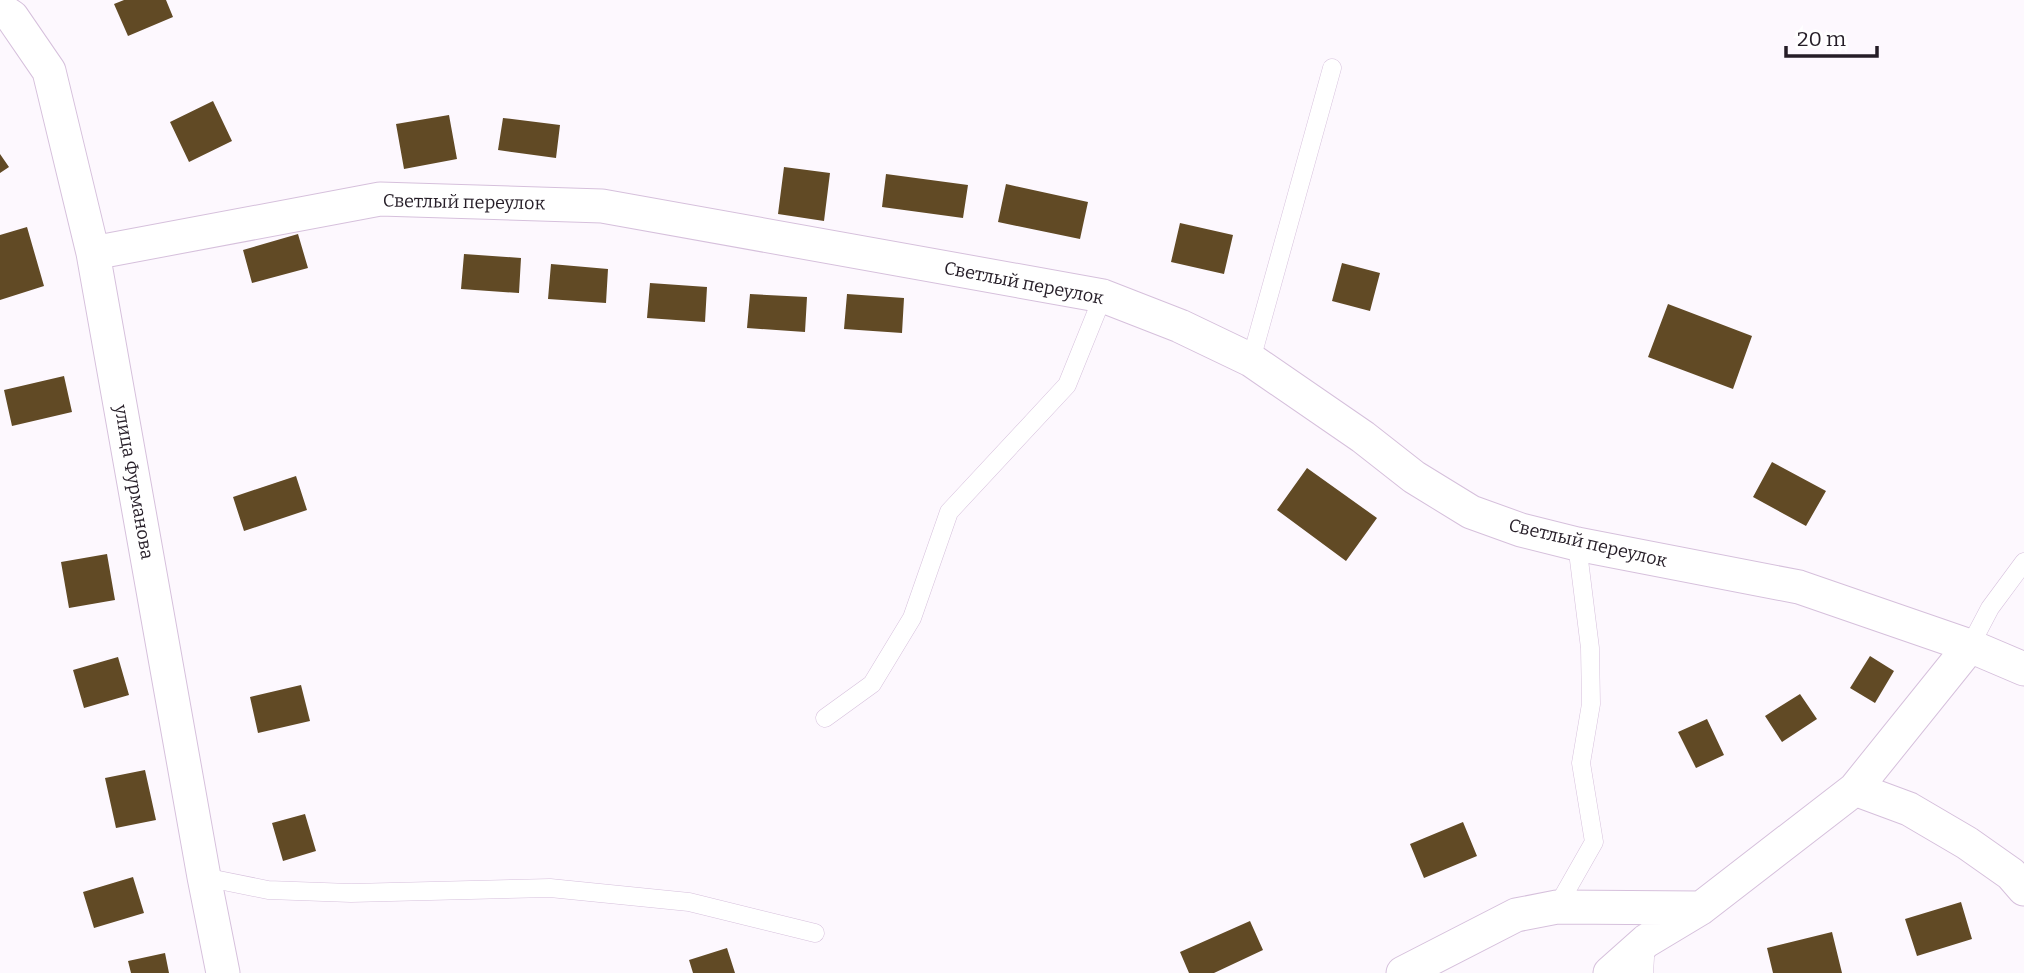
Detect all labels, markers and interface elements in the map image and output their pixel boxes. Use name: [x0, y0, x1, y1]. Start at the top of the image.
scale bar: [1786, 14, 1877, 58]
text: 20 m: [1797, 26, 1846, 52]
street label: Светлый переулок: [383, 190, 546, 214]
street label: Светлый переулок: [942, 257, 1106, 309]
street label: улица Фурманова: [109, 402, 158, 561]
street label: Светлый переулок: [1507, 514, 1670, 572]

